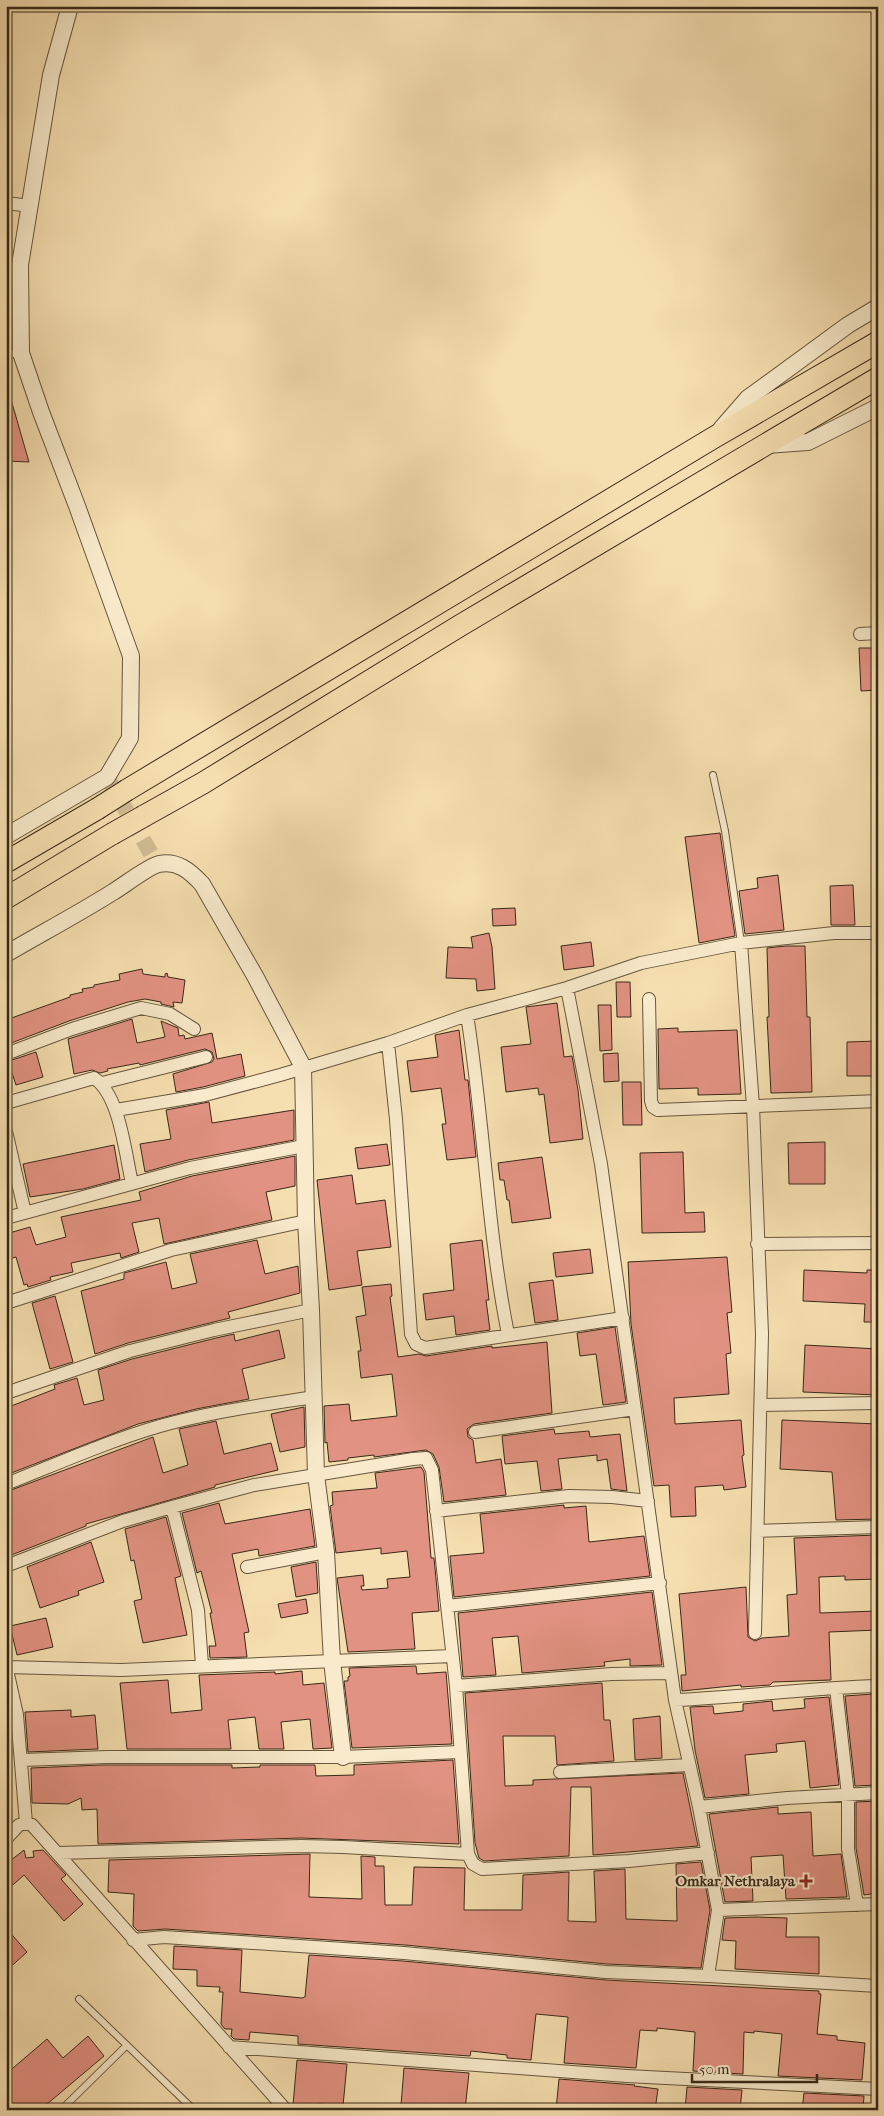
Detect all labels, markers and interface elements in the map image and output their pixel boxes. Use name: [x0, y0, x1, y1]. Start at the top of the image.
place label: Omkar Nethralaya: [675, 1872, 796, 1890]
marker: Omkar Nethralaya: [799, 1874, 813, 1888]
scale bar: [692, 2051, 816, 2083]
text: 50 m: [699, 2060, 730, 2078]

